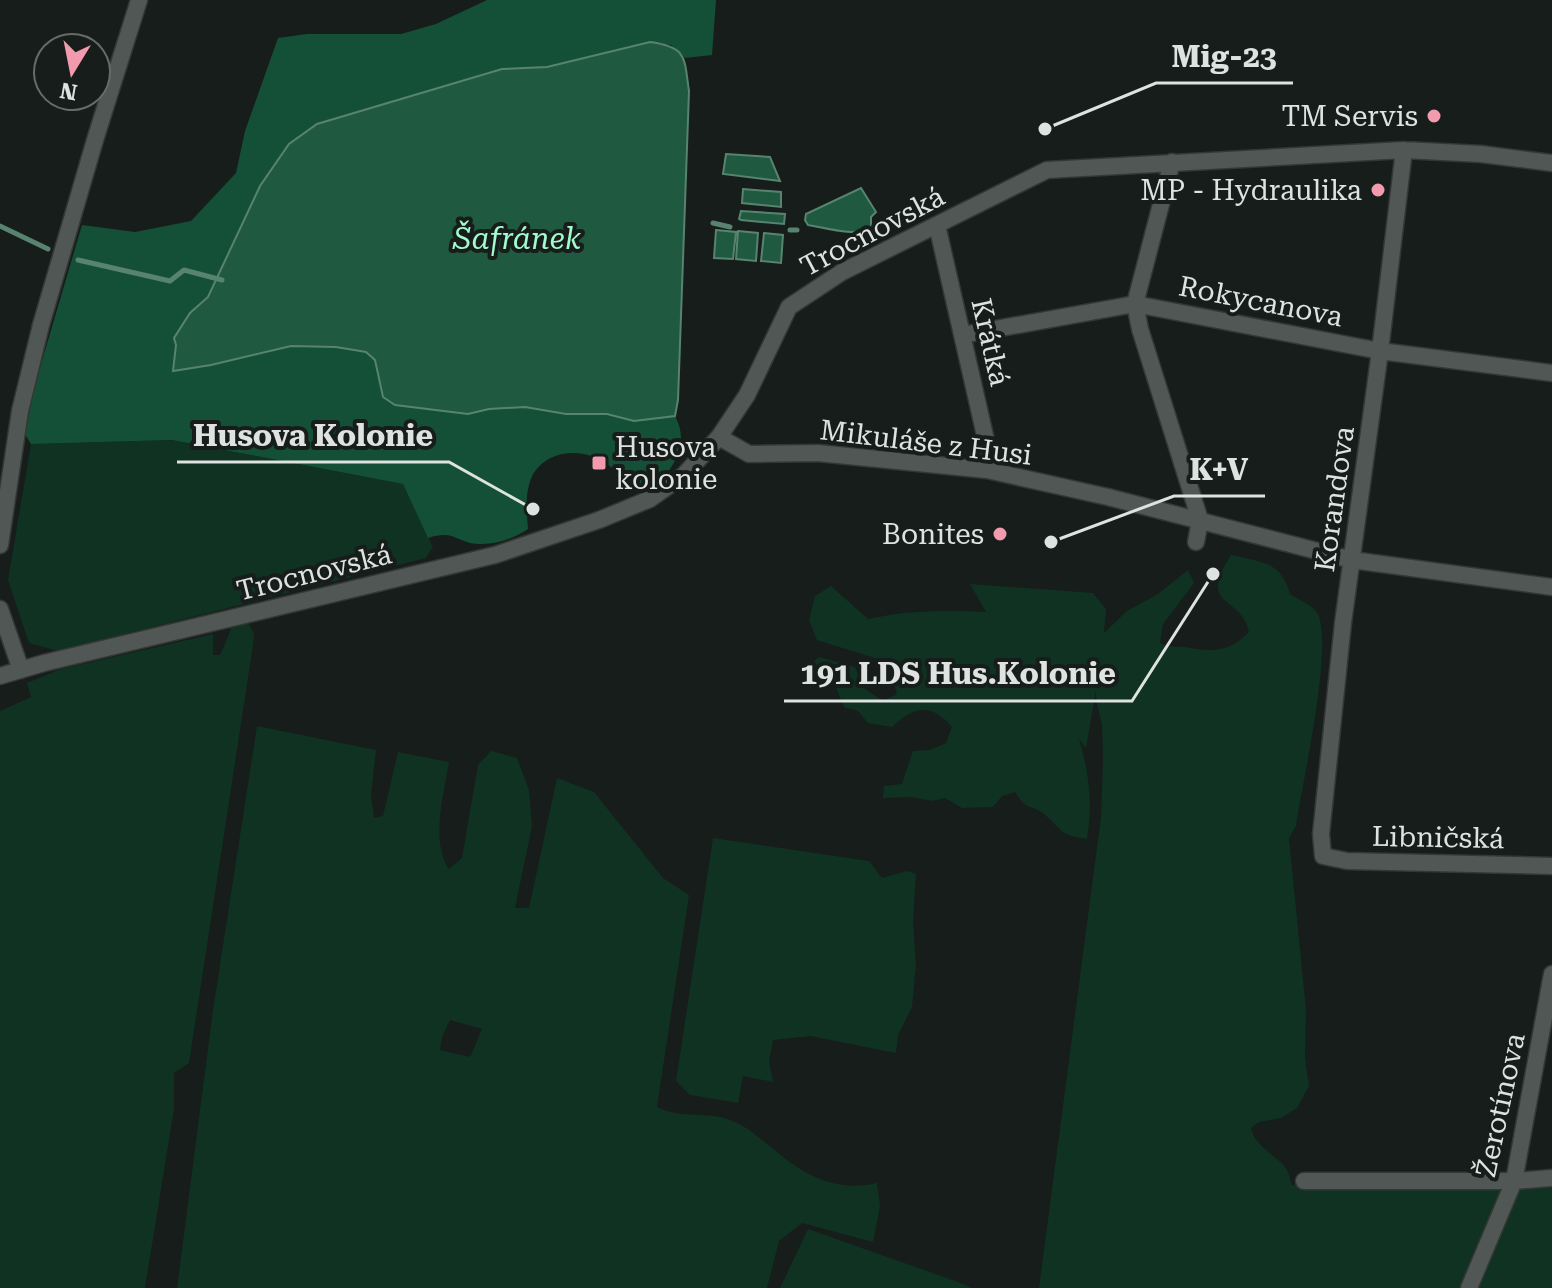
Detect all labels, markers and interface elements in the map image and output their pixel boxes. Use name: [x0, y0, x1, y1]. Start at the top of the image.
callout: Mig-23: [1156, 29, 1293, 83]
north arrow: [32, 32, 112, 112]
text: Mig-23: [1172, 39, 1277, 74]
text: N: [58, 77, 79, 105]
place label: TM Servis: [1282, 100, 1418, 133]
marker: TM Servis: [1425, 107, 1443, 125]
place label: MP - Hydraulika: [1140, 174, 1362, 207]
street label: Trocnovská: [795, 180, 950, 283]
marker: MP - Hydraulika: [1369, 181, 1387, 199]
water label: Šafránek: [452, 220, 582, 256]
street label: Rokycanova: [1176, 269, 1346, 334]
street label: Krátká: [964, 295, 1017, 389]
callout: Husova Kolonie: [177, 408, 449, 462]
street label: Mikuláše z Husi: [818, 413, 1034, 472]
text: Husova Kolonie: [193, 418, 433, 453]
street label: Korandova: [1308, 424, 1361, 574]
place label: Husova kolonie: [615, 431, 717, 496]
callout: K+V: [1174, 442, 1265, 496]
text: K+V: [1190, 452, 1249, 487]
marker: Husova kolonie: [590, 454, 608, 472]
place label: Bonites: [882, 518, 984, 551]
marker: Bonites: [991, 525, 1009, 543]
street label: Trocnovská: [233, 537, 395, 608]
callout: 191 LDS Hus.Kolonie: [784, 647, 1132, 701]
text: 191 LDS Hus.Kolonie: [800, 656, 1116, 691]
street label: Libničská: [1372, 820, 1504, 855]
street label: Žerotínova: [1469, 1030, 1532, 1180]

